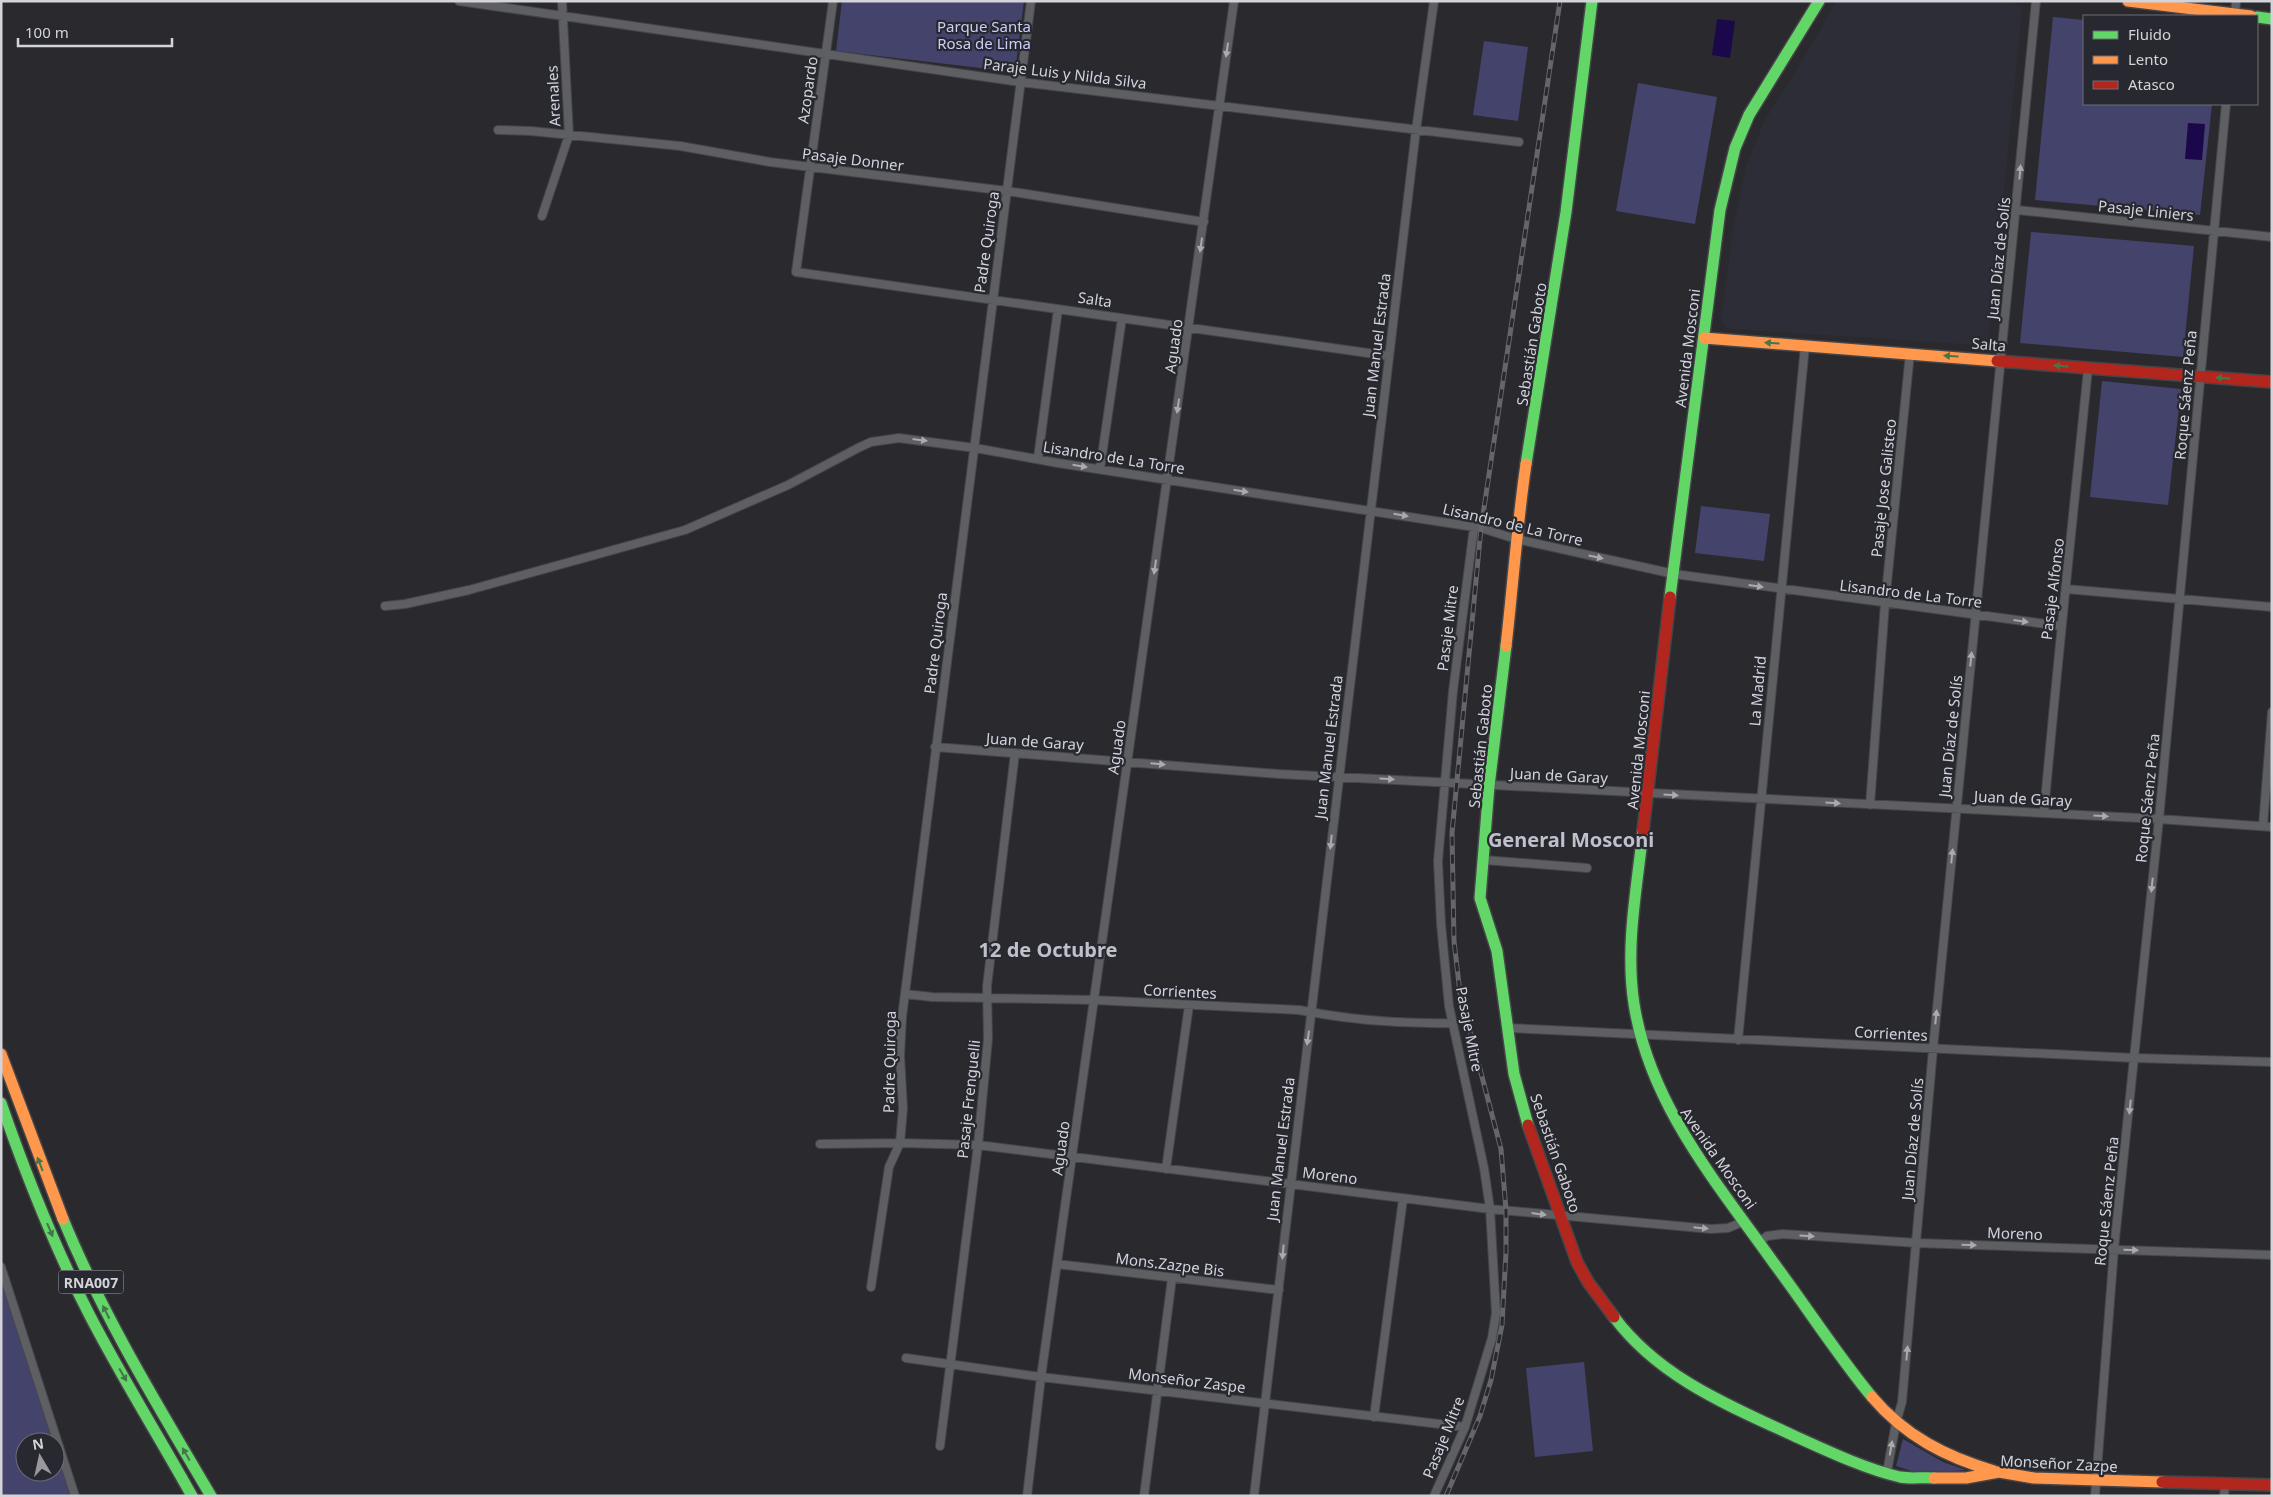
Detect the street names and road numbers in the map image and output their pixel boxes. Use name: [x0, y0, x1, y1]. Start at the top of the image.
street label: Paraje Luis y Nilda Silva: [982, 53, 1148, 93]
street label: Azopardo: [792, 55, 822, 125]
street label: Arenales: [541, 65, 565, 127]
street label: Pasaje Donner: [801, 143, 905, 175]
street label: Padre Quiroga: [969, 190, 1003, 294]
street label: Pasaje Liniers: [2097, 195, 2195, 225]
street label: Juan Díaz de Solís: [1981, 196, 2014, 322]
street label: Juan Manuel Estrada: [1357, 272, 1395, 420]
street label: Sebastián Gaboto: [1511, 281, 1551, 407]
street label: Salta: [1077, 287, 1113, 311]
street label: Avenida Mosconi: [1670, 287, 1704, 409]
street label: Aguado: [1159, 317, 1187, 375]
street label: Roque Sáenz Peña: [2169, 329, 2201, 461]
street label: Salta: [1971, 333, 2007, 355]
street label: Pasaje Jose Galisteo: [1866, 418, 1900, 558]
street label: Lisandro de La Torre: [1042, 436, 1186, 478]
street label: Lisandro de La Torre: [1441, 498, 1585, 550]
street label: Pasaje Alfonso: [2036, 537, 2068, 641]
street label: Lisandro de La Torre: [1839, 574, 1983, 612]
street label: Pasaje Mitre: [1432, 584, 1462, 672]
street label: Padre Quiroga: [919, 591, 951, 695]
street label: La Madrid: [1744, 655, 1770, 727]
street label: Juan Manuel Estrada: [1309, 674, 1347, 822]
street label: Juan Díaz de Solís: [1933, 674, 1966, 800]
street label: Sebastián Gaboto: [1464, 683, 1496, 809]
street label: Avenida Mosconi: [1622, 689, 1654, 811]
street label: Aguado: [1102, 718, 1130, 776]
street label: Juan de Garay: [984, 727, 1085, 754]
street label: Roque Sáenz Peña: [2130, 732, 2164, 864]
street label: Juan de Garay: [1508, 762, 1609, 788]
street label: Juan de Garay: [1972, 785, 2073, 811]
street label: Corrientes: [1143, 979, 1217, 1003]
street label: Pasaje Mitre: [1452, 985, 1488, 1073]
street label: Padre Quiroga: [878, 1011, 900, 1113]
street label: Corrientes: [1854, 1021, 1928, 1045]
street label: Pasaje Frenguelli: [952, 1039, 984, 1159]
street label: Juan Manuel Estrada: [1261, 1076, 1299, 1224]
street label: Juan Díaz de Solís: [1897, 1077, 1927, 1203]
street label: Sebastián Gaboto: [1526, 1091, 1586, 1215]
street label: Avenida Mosconi: [1676, 1103, 1762, 1213]
street label: Aguado: [1046, 1119, 1074, 1177]
street label: Roque Sáenz Peña: [2089, 1135, 2123, 1267]
street label: Moreno: [1301, 1162, 1359, 1188]
street label: Moreno: [1987, 1222, 2043, 1244]
street label: Mons.Zazpe Bis: [1114, 1247, 1226, 1281]
road number: RNA007: [58, 1270, 124, 1294]
street label: Monseñor Zaspe: [1127, 1363, 1247, 1397]
street label: Pasaje Mitre: [1418, 1393, 1468, 1481]
street label: Monseñor Zazpe: [2000, 1450, 2118, 1476]

